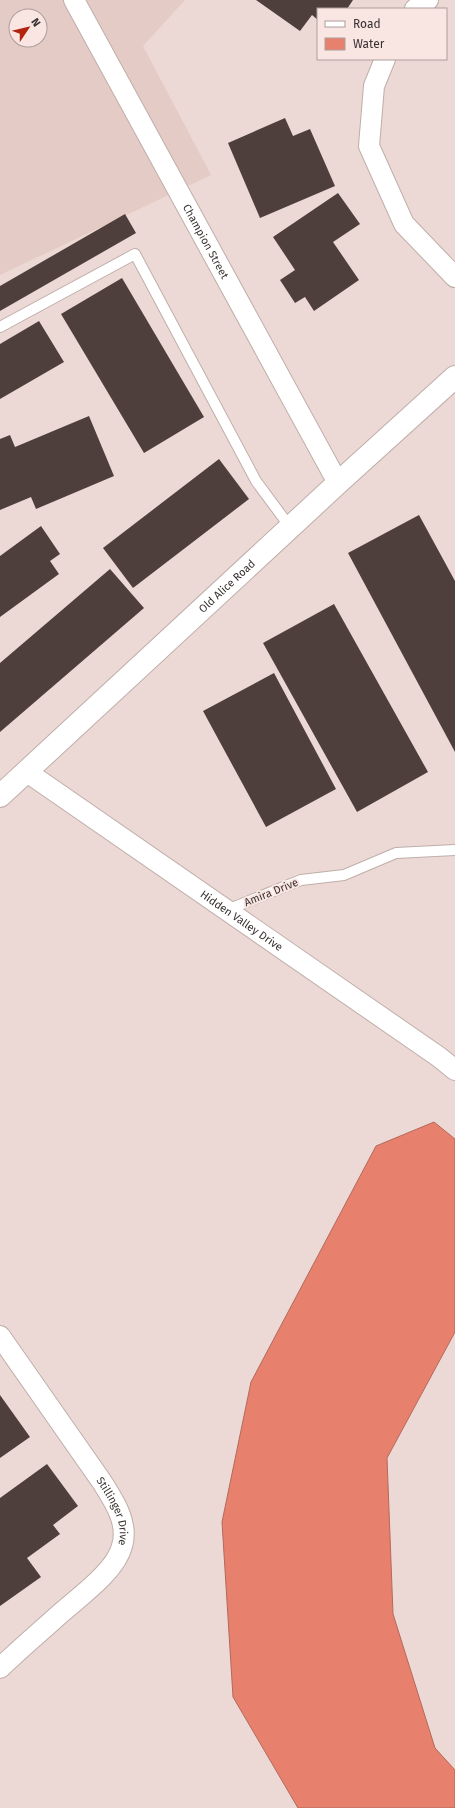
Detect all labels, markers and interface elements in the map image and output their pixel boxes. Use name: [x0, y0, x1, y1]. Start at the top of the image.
north arrow: [8, 8, 48, 48]
legend: [317, 8, 447, 60]
text: N: [28, 16, 43, 29]
text: Road: [353, 17, 381, 31]
text: Water: [353, 37, 385, 51]
street label: Champion Street: [180, 202, 231, 281]
street label: Old Alice Road: [196, 557, 258, 616]
street label: Amira Drive: [242, 876, 300, 909]
street label: Hidden Valley Drive: [198, 888, 285, 954]
street label: Stillinger Drive: [93, 1475, 130, 1547]

